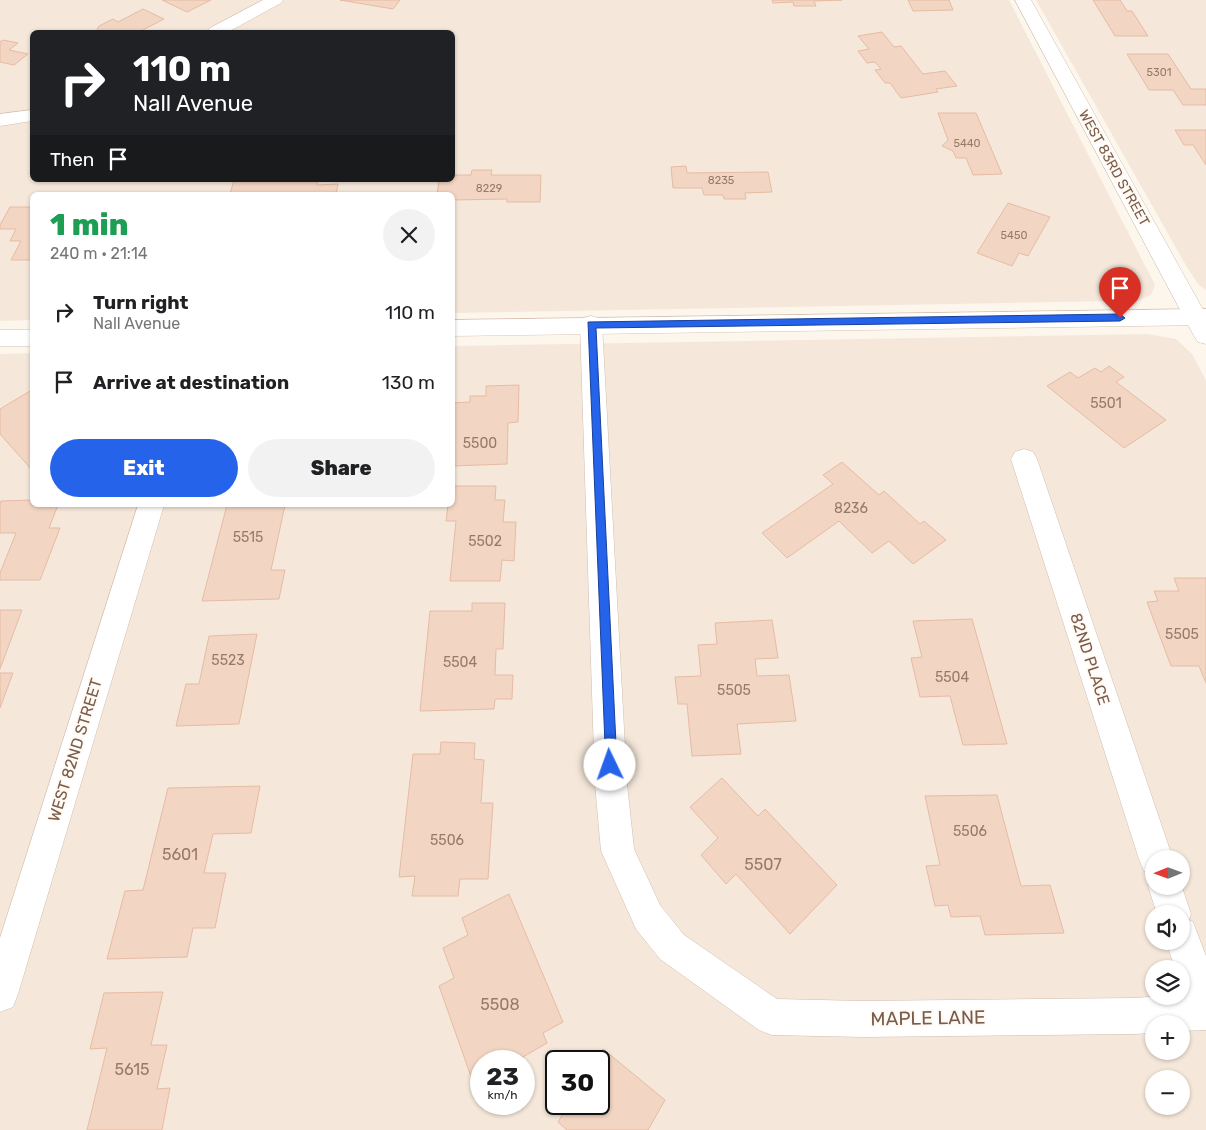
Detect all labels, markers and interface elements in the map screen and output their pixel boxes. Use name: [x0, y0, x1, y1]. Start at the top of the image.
text: 110 m: [133, 48, 231, 90]
icon: right: [50, 50, 115, 115]
house number: 5301: [1147, 66, 1171, 79]
text: Nall Avenue: [133, 90, 253, 117]
street label: WEST 83RD STREET: [1075, 107, 1153, 229]
house number: 5440: [953, 137, 981, 150]
icon: arrive: [104, 145, 132, 173]
text: Then: [50, 148, 94, 171]
house number: 8235: [708, 174, 735, 187]
house number: 8229: [476, 182, 502, 195]
text: 1 min: [50, 207, 128, 243]
button: close: [383, 209, 435, 261]
house number: 5450: [1001, 229, 1027, 242]
text: 240 m · 21:14: [50, 244, 148, 263]
pin: [1099, 267, 1141, 318]
icon: arrive: [1106, 274, 1134, 302]
text: Turn right: [93, 291, 188, 314]
icon: right: [50, 298, 78, 326]
text: 110 m: [385, 301, 435, 324]
text: Nall Avenue: [93, 314, 180, 333]
icon: arrive: [50, 368, 78, 396]
text: Arrive at destination: [93, 371, 289, 394]
text: 130 m: [382, 371, 435, 394]
house number: 5501: [1090, 395, 1122, 412]
house number: 5500: [463, 435, 497, 452]
button: Exit: [50, 439, 238, 497]
button: Share: [248, 439, 435, 497]
house number: 8236: [834, 500, 868, 517]
house number: 5515: [233, 529, 263, 546]
house number: 5502: [468, 533, 502, 550]
street label: 82ND PLACE: [1066, 611, 1114, 707]
house number: 5505: [1165, 626, 1199, 643]
house number: 5523: [211, 652, 245, 669]
house number: 5504: [443, 654, 477, 671]
house number: 5504: [935, 669, 969, 686]
street label: WEST 82ND STREET: [44, 676, 106, 824]
house number: 5505: [717, 682, 751, 699]
position arrow: [583, 738, 635, 790]
house number: 5506: [953, 823, 987, 840]
house number: 5506: [430, 832, 464, 849]
house number: 5601: [162, 845, 198, 864]
north arrow: [1145, 850, 1190, 895]
map controls: [1145, 850, 1190, 1115]
house number: 5507: [744, 855, 782, 874]
button: sound: [1145, 905, 1190, 950]
button: layers: [1145, 960, 1190, 1005]
house number: 5508: [480, 995, 520, 1014]
street label: MAPLE LANE: [870, 1005, 986, 1031]
button: +: [1145, 1015, 1190, 1060]
speed limit sign: 30: [545, 1050, 610, 1115]
house number: 5615: [114, 1060, 150, 1079]
text: 23: [486, 1062, 519, 1091]
button: −: [1145, 1070, 1190, 1115]
text: km/h: [488, 1088, 517, 1102]

